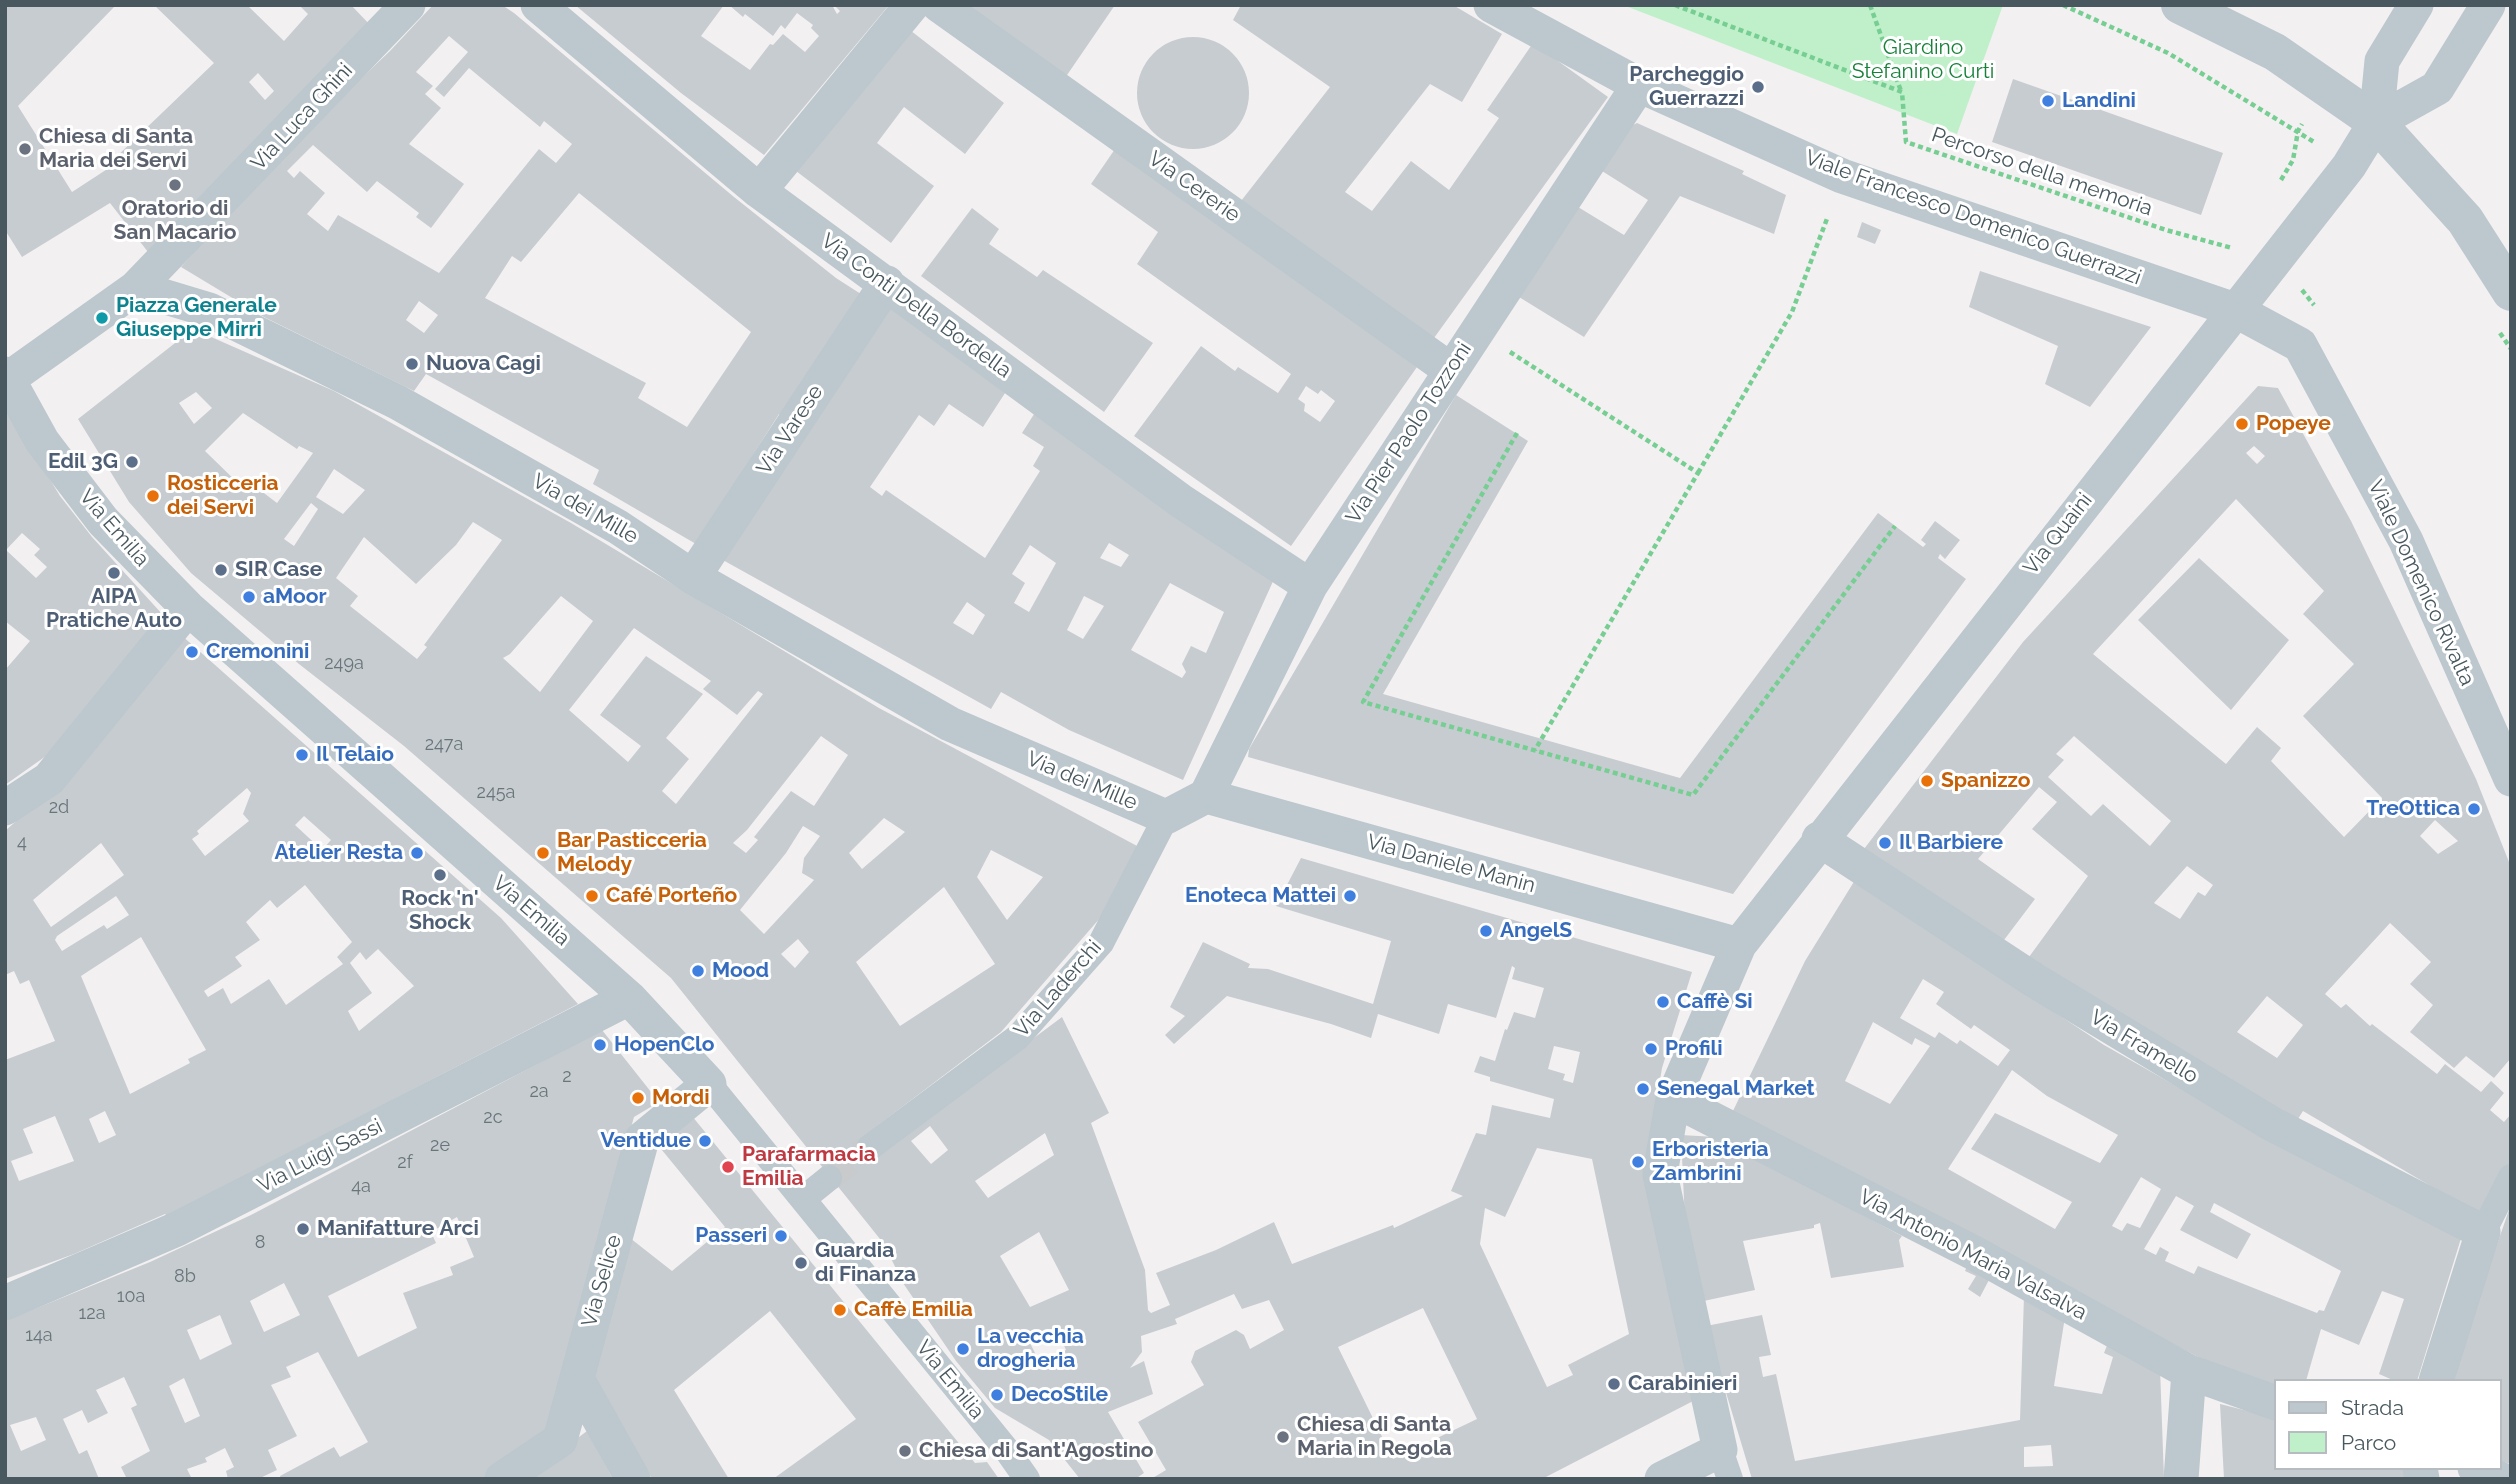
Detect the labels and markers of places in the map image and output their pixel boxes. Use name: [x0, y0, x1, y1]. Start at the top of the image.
place label: Parcheggio Guerrazzi: [1629, 62, 1744, 112]
marker: Parcheggio Guerrazzi: [1750, 79, 1766, 95]
place label: Landini: [2062, 88, 2136, 114]
marker: Landini: [2040, 93, 2056, 109]
place label: Chiesa di Santa Maria dei Servi: [39, 124, 193, 174]
marker: Chiesa di Santa Maria dei Servi: [17, 141, 33, 157]
marker: Oratorio di San Macario: [167, 177, 183, 193]
place label: Oratorio di San Macario: [114, 196, 236, 246]
place label: Piazza Generale Giuseppe Mirri: [116, 293, 277, 343]
marker: Piazza Generale Giuseppe Mirri: [94, 310, 110, 326]
place label: Nuova Cagi: [426, 351, 541, 377]
marker: Nuova Cagi: [404, 356, 420, 372]
place label: Popeye: [2256, 411, 2331, 437]
marker: Popeye: [2234, 416, 2250, 432]
place label: Edil 3G: [48, 449, 118, 475]
marker: Edil 3G: [124, 454, 140, 470]
place label: Rosticceria dei Servi: [167, 471, 279, 521]
marker: Rosticceria dei Servi: [145, 488, 161, 504]
place label: SIR Case: [235, 557, 322, 583]
marker: SIR Case: [213, 562, 229, 578]
marker: AIPA Pratiche Auto: [106, 565, 122, 581]
place label: AIPA Pratiche Auto: [46, 584, 182, 634]
place label: aMoor: [263, 584, 327, 610]
marker: aMoor: [241, 589, 257, 605]
place label: Cremonini: [206, 639, 309, 665]
marker: Cremonini: [184, 644, 200, 660]
place label: Il Telaio: [316, 742, 394, 768]
marker: Il Telaio: [294, 747, 310, 763]
place label: Spanizzo: [1941, 768, 2030, 794]
marker: Spanizzo: [1919, 773, 1935, 789]
place label: TreOttica: [2366, 796, 2460, 822]
marker: TreOttica: [2466, 801, 2482, 817]
place label: Bar Pasticceria Melody: [557, 828, 707, 878]
place label: Il Barbiere: [1899, 830, 2003, 856]
marker: Il Barbiere: [1877, 835, 1893, 851]
place label: Atelier Resta: [275, 840, 403, 866]
marker: Atelier Resta: [409, 845, 425, 861]
marker: Bar Pasticceria Melody: [535, 845, 551, 861]
marker: Rock 'n' Shock: [432, 867, 448, 883]
place label: Café Porteño: [606, 883, 737, 909]
place label: Enoteca Mattei: [1185, 883, 1336, 909]
place label: Rock 'n' Shock: [401, 886, 479, 936]
marker: Café Porteño: [584, 888, 600, 904]
marker: Enoteca Mattei: [1342, 888, 1358, 904]
place label: AngelS: [1500, 918, 1572, 944]
marker: AngelS: [1478, 923, 1494, 939]
place label: Mood: [712, 958, 769, 984]
marker: Mood: [690, 963, 706, 979]
place label: Caffè Si: [1677, 989, 1753, 1015]
marker: Caffè Si: [1655, 994, 1671, 1010]
place label: HopenClo: [614, 1032, 714, 1058]
place label: Profili: [1665, 1036, 1723, 1062]
marker: HopenClo: [592, 1037, 608, 1053]
marker: Profili: [1643, 1041, 1659, 1057]
place label: Senegal Market: [1657, 1076, 1815, 1102]
marker: Senegal Market: [1635, 1081, 1651, 1097]
place label: Mordi: [652, 1085, 710, 1111]
marker: Mordi: [630, 1090, 646, 1106]
place label: Ventidue: [601, 1128, 691, 1154]
marker: Ventidue: [697, 1133, 713, 1149]
place label: Erboristeria Zambrini: [1652, 1137, 1769, 1187]
place label: Parafarmacia Emilia: [742, 1142, 876, 1192]
marker: Erboristeria Zambrini: [1630, 1154, 1646, 1170]
marker: Parafarmacia Emilia: [720, 1159, 736, 1175]
place label: Manifatture Arci: [317, 1216, 479, 1242]
marker: Manifatture Arci: [295, 1221, 311, 1237]
place label: Passeri: [695, 1223, 767, 1249]
marker: Passeri: [773, 1228, 789, 1244]
place label: Guardia di Finanza: [815, 1238, 916, 1288]
marker: Guardia di Finanza: [793, 1255, 809, 1271]
place label: Caffè Emilia: [854, 1297, 973, 1323]
marker: Caffè Emilia: [832, 1302, 848, 1318]
place label: La vecchia drogheria: [977, 1324, 1084, 1374]
marker: La vecchia drogheria: [955, 1341, 971, 1357]
place label: Carabinieri: [1628, 1371, 1737, 1397]
marker: Carabinieri: [1606, 1376, 1622, 1392]
place label: DecoStile: [1011, 1382, 1108, 1408]
marker: DecoStile: [989, 1387, 1005, 1403]
place label: Chiesa di Santa Maria in Regola: [1297, 1412, 1452, 1462]
marker: Chiesa di Santa Maria in Regola: [1275, 1429, 1291, 1445]
place label: Chiesa di Sant'Agostino: [919, 1438, 1154, 1464]
marker: Chiesa di Sant'Agostino: [897, 1443, 913, 1459]

